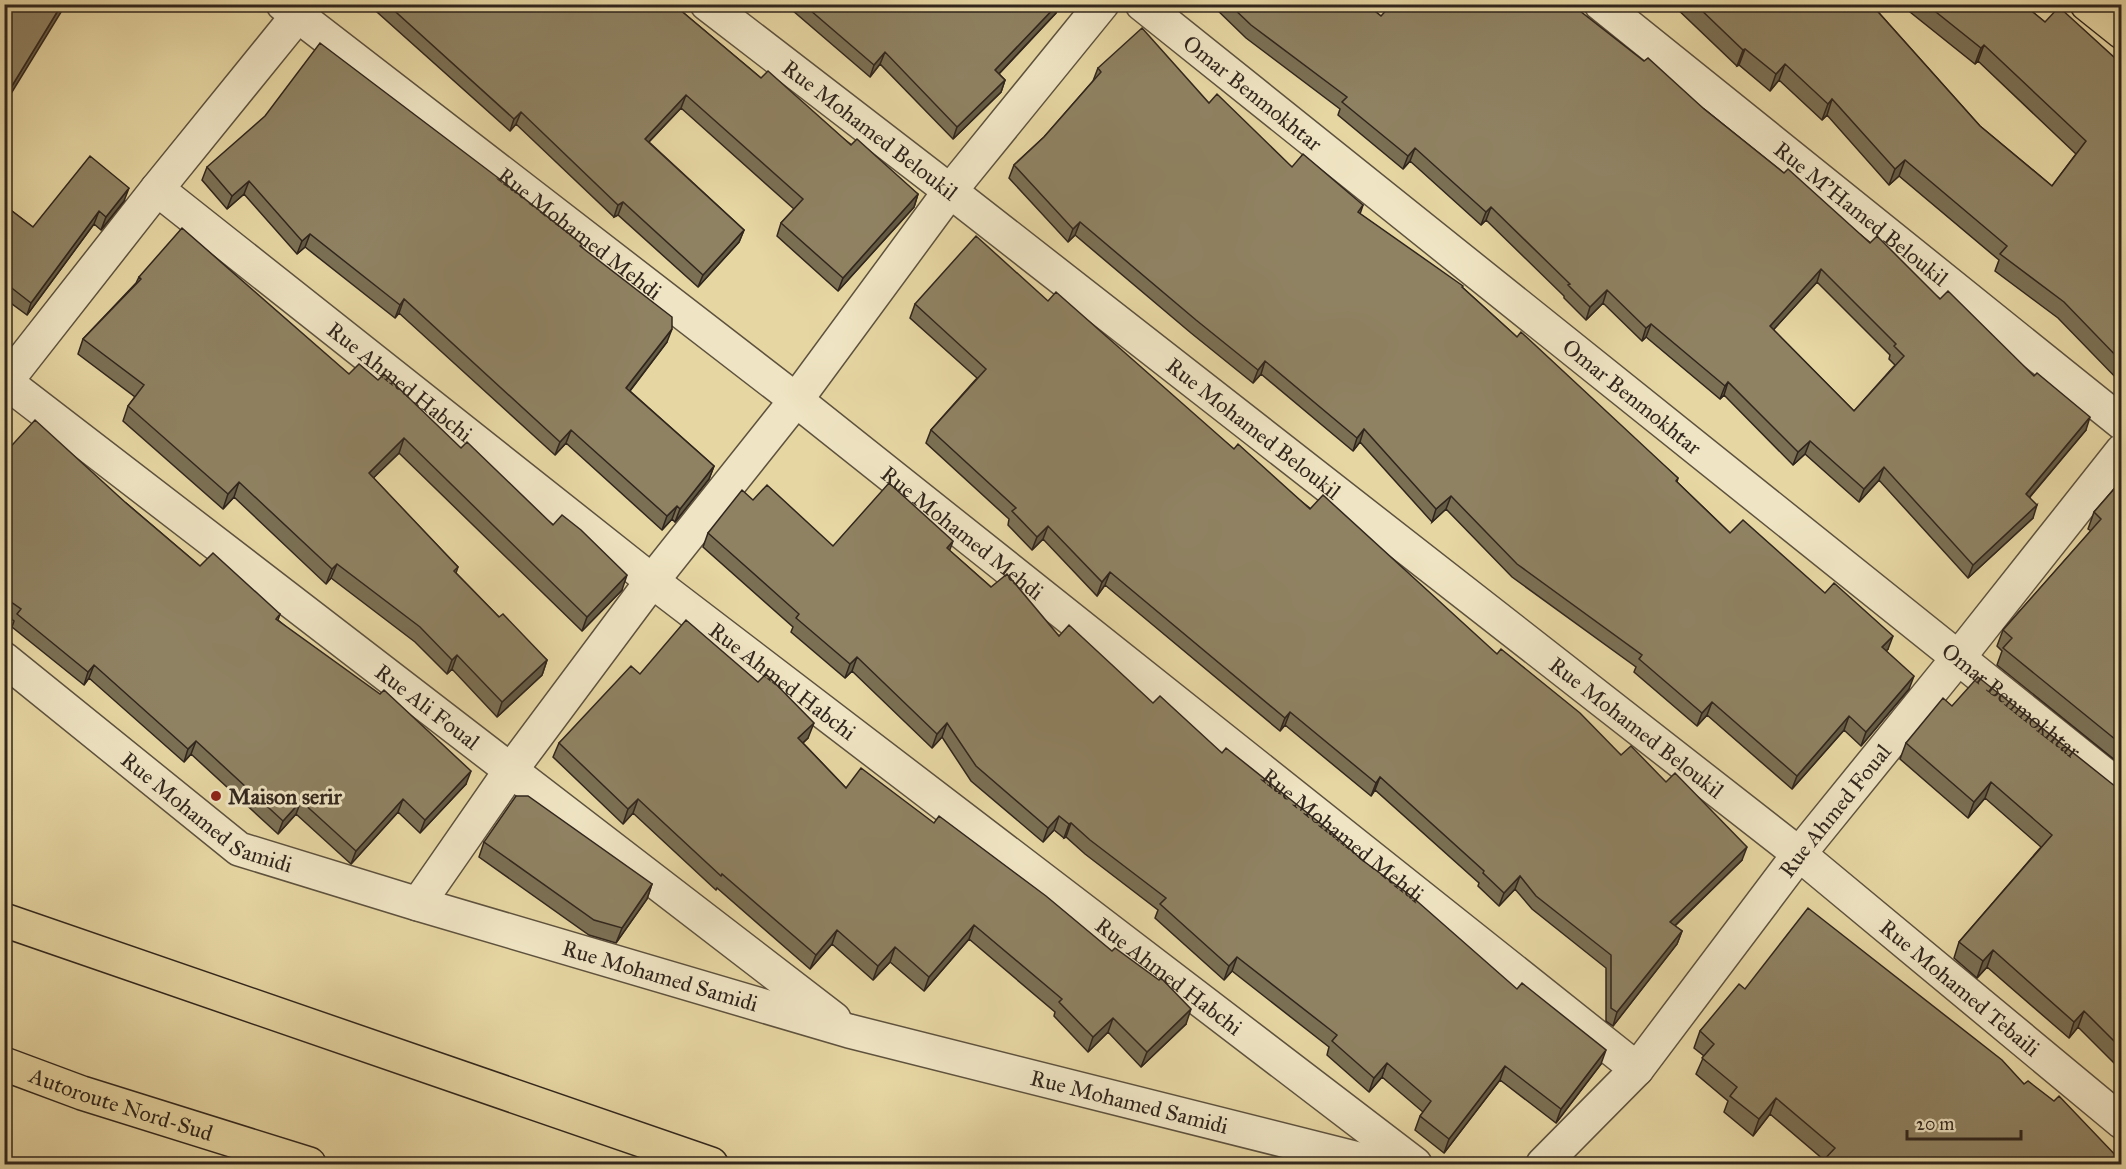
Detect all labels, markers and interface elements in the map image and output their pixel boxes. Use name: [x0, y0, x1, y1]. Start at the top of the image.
street label: Omar Benmokhtar: [1178, 29, 1328, 157]
street label: Rue Mohamed Beloukil: [777, 54, 963, 206]
street label: Rue M'Hamed Beloukil: [1769, 135, 1954, 291]
street label: Rue Mohamed Mehdi: [492, 161, 667, 305]
street label: Rue Ahmed Habchi: [322, 316, 478, 447]
street label: Omar Benmokhtar: [1557, 333, 1708, 461]
street label: Rue Mohamed Beloukil: [1161, 352, 1347, 505]
street label: Rue Mohamed Mehdi: [876, 460, 1049, 605]
street label: Rue Ahmed Habchi: [704, 616, 862, 746]
street label: Omar Benmokhtar: [1937, 637, 2087, 765]
street label: Rue Mohamed Beloukil: [1544, 651, 1730, 804]
street label: Rue Ali Foual: [370, 658, 485, 755]
street label: Rue Ahmed Foual: [1773, 738, 1896, 883]
street label: Rue Mohamed Samidi: [116, 746, 296, 878]
street label: Rue Mohamed Mehdi: [1256, 762, 1430, 908]
place label: Maison serir: [228, 783, 342, 810]
marker: Maison serir: [209, 789, 223, 803]
street label: Rue Ahmed Habchi: [1090, 911, 1248, 1041]
street label: Rue Mohamed Tebaili: [1874, 913, 2046, 1062]
street label: Rue Mohamed Samidi: [559, 934, 761, 1017]
street label: Autoroute Nord-Sud: [25, 1061, 216, 1147]
street label: Rue Mohamed Samidi: [1028, 1064, 1231, 1139]
scale bar: [1907, 1103, 2021, 1141]
text: 20 m: [1916, 1113, 1954, 1135]

